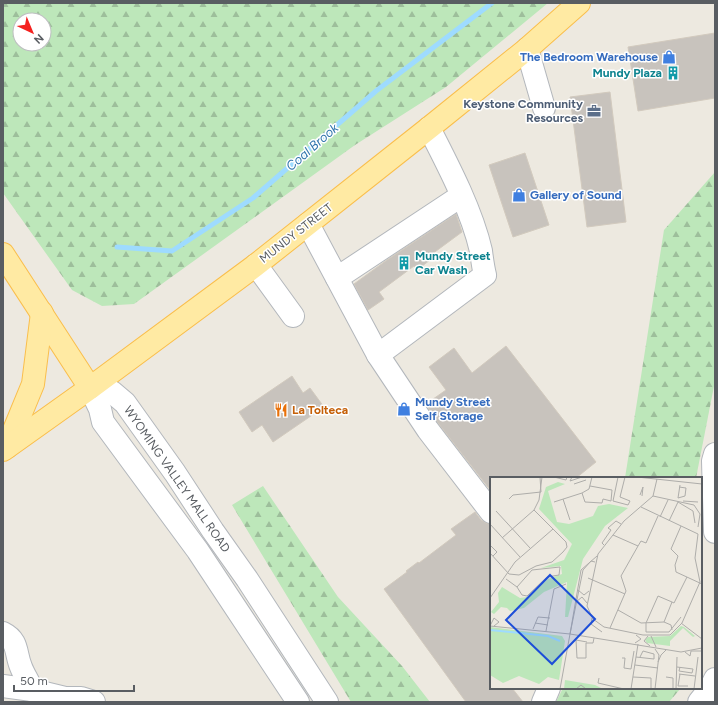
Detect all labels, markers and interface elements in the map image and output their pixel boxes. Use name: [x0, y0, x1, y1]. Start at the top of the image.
north arrow: [12, 12, 52, 52]
text: N: [31, 31, 46, 46]
shop icon: The Bedroom Warehouse: [661, 49, 677, 65]
place label: The Bedroom Warehouse: [520, 50, 658, 64]
building icon: Mundy Plaza: [665, 65, 681, 81]
place label: Mundy Plaza: [592, 66, 662, 80]
place label: Keystone Community Resources: [463, 97, 583, 125]
office icon: Keystone Community Resources: [586, 103, 602, 119]
water label: Coal Brook: [283, 120, 342, 174]
shop icon: Gallery of Sound: [511, 187, 527, 203]
place label: Gallery of Sound: [530, 188, 622, 202]
street label: MUNDY STREET: [257, 200, 336, 266]
place label: Mundy Street Car Wash: [415, 249, 491, 277]
building icon: Mundy Street Car Wash: [396, 255, 412, 271]
place label: Mundy Street Self Storage: [415, 395, 491, 423]
shop icon: Mundy Street Self Storage: [396, 401, 412, 417]
restaurant icon: La Tolteca: [273, 402, 289, 418]
street label: WYOMING VALLEY MALL ROAD: [121, 403, 233, 555]
place label: La Tolteca: [292, 403, 348, 417]
inset map: [490, 477, 702, 689]
scale bar: [14, 667, 134, 693]
text: 50 m: [20, 674, 48, 688]

